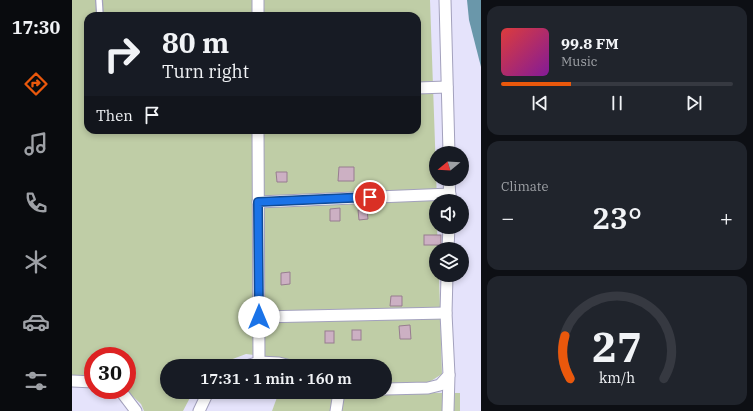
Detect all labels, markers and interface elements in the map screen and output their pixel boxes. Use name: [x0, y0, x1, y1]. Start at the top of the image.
text: 17:30: [12, 16, 60, 39]
text: 80 m: [162, 24, 229, 61]
icon: right: [96, 28, 148, 80]
text: 99.8 FM: [561, 34, 619, 53]
text: Music: [561, 53, 598, 70]
text: Turn right: [162, 60, 249, 83]
icon: directions: [22, 70, 50, 98]
icon: previous: [529, 92, 551, 114]
icon: pause: [606, 92, 628, 114]
icon: next: [683, 92, 705, 114]
icon: arrive: [141, 104, 163, 126]
text: Then: [96, 106, 133, 125]
icon: music: [22, 130, 50, 158]
north arrow: [429, 146, 469, 186]
map controls: [429, 146, 469, 282]
text: Climate: [501, 178, 548, 195]
pin: [353, 180, 387, 214]
icon: arrive: [359, 186, 381, 208]
icon: phone: [22, 189, 50, 217]
button: sound: [429, 194, 469, 234]
text: 23°: [592, 198, 642, 237]
text: −: [501, 203, 514, 232]
text: +: [720, 203, 733, 232]
button: layers: [429, 242, 469, 282]
icon: climate: [22, 248, 50, 276]
position arrow: [238, 296, 280, 338]
icon: car: [22, 308, 50, 336]
text: 27: [592, 318, 642, 372]
speed limit sign: 30: [84, 347, 136, 399]
icon: filters: [22, 367, 50, 395]
text: km/h: [599, 367, 635, 386]
text: 17:31 · 1 min · 160 m: [200, 369, 352, 388]

